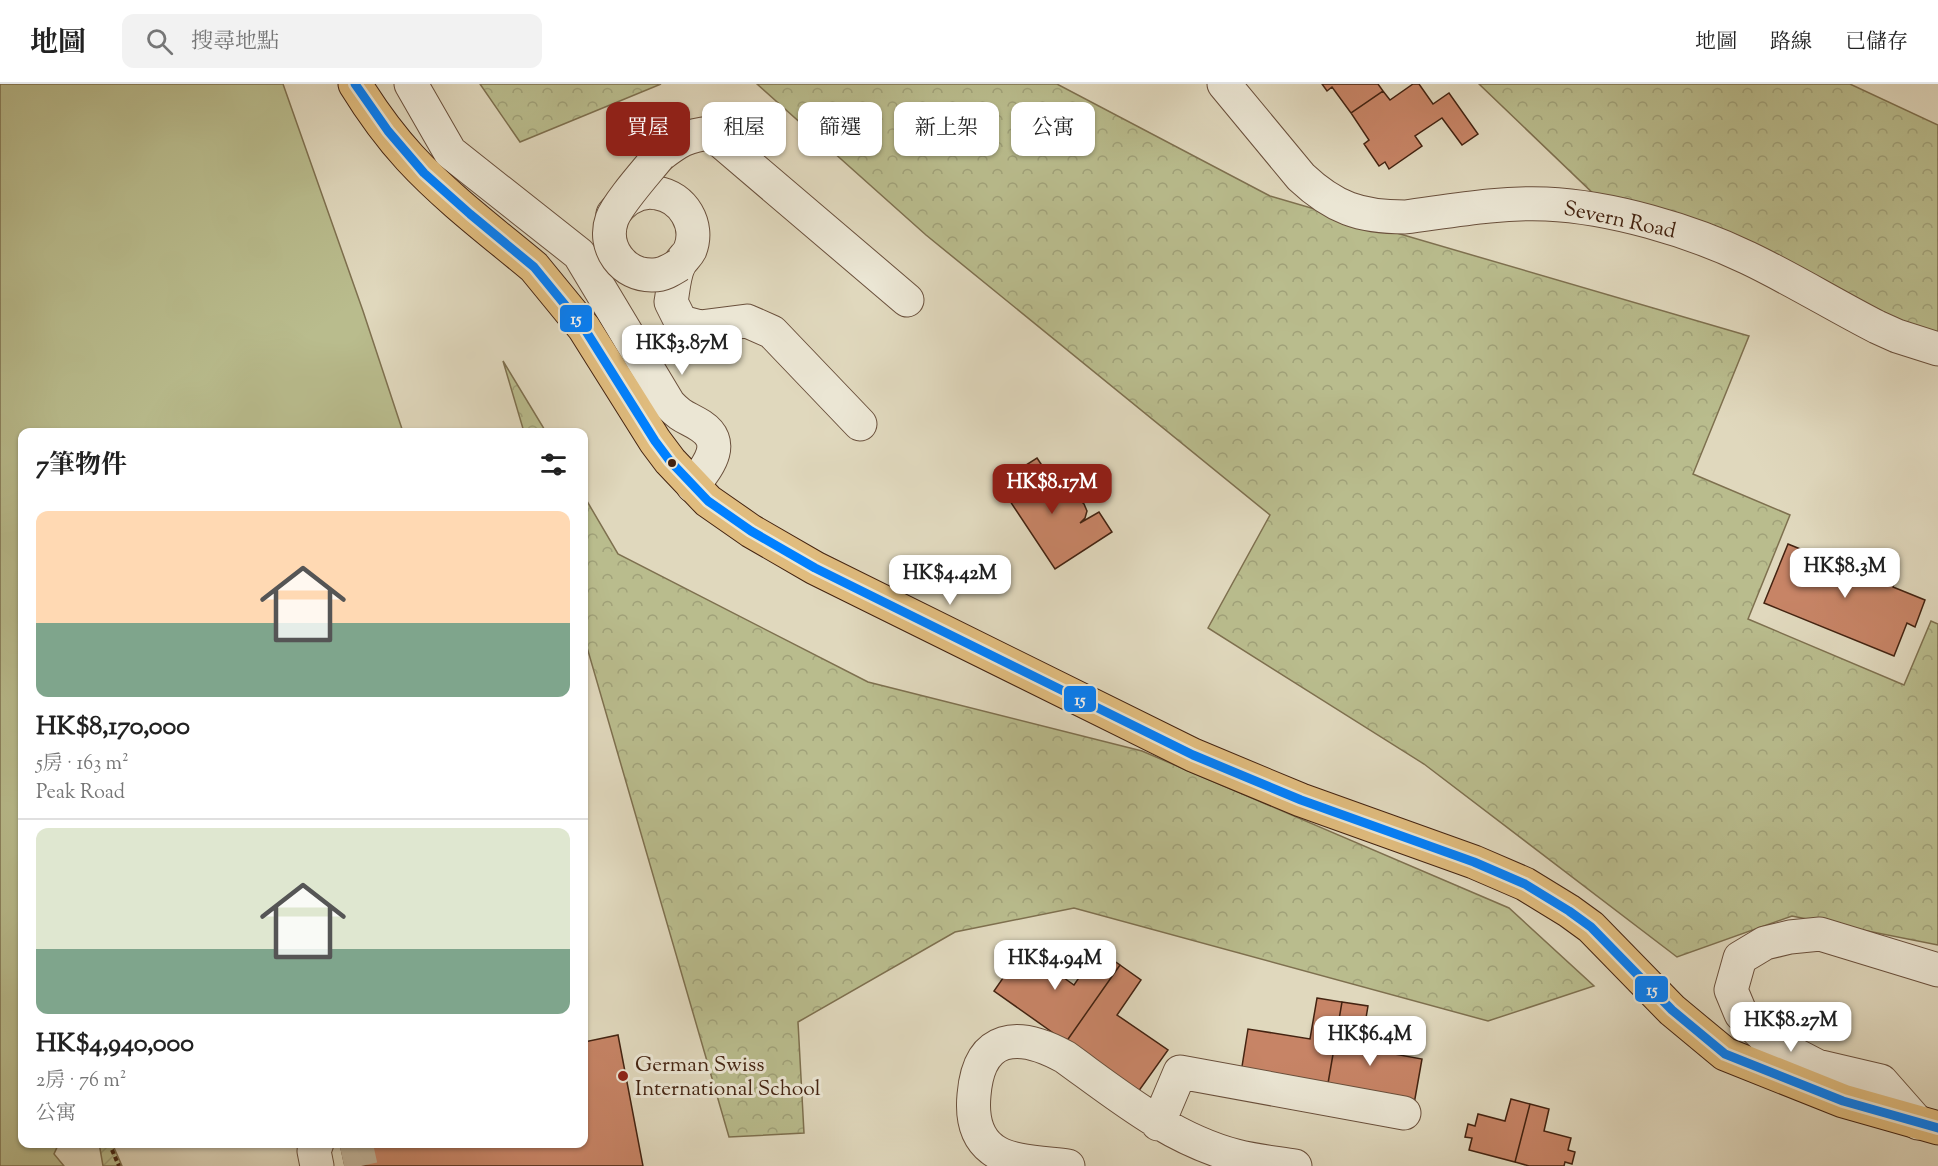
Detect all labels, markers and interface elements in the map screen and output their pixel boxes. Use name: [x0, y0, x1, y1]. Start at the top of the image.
search box: [122, 14, 542, 68]
text: 地圖: [30, 24, 86, 64]
icon: search: [143, 25, 176, 58]
text: 搜尋地點: [191, 27, 279, 59]
text: 地圖: [1695, 28, 1737, 58]
text: 路線: [1770, 28, 1812, 58]
text: 已儲存: [1845, 28, 1908, 58]
chip: 買屋: [606, 102, 690, 156]
chip: 租屋: [702, 102, 786, 156]
chip: 篩選: [798, 102, 882, 156]
chip: 新上架: [894, 102, 999, 156]
chip: 公寓: [1011, 102, 1095, 156]
street label: Severn Road: [1561, 194, 1679, 248]
line badge: 15: [559, 304, 593, 333]
text: 15: [571, 309, 582, 332]
pin: HK$3.87M: [620, 325, 744, 376]
text: HK$3.87M: [636, 330, 728, 359]
text: 7筆物件: [36, 448, 127, 485]
icon: filters: [537, 448, 570, 481]
unlabelled marker: [666, 457, 678, 469]
pin: HK$8.17M: [990, 464, 1114, 515]
text: HK$8.17M: [1007, 469, 1097, 498]
pin: HK$8.3M: [1790, 548, 1900, 599]
icon: home: [249, 550, 357, 658]
text: HK$8.3M: [1804, 553, 1886, 582]
pin: HK$4.42M: [888, 555, 1012, 606]
text: HK$4.42M: [903, 560, 997, 589]
line badge: 15: [1063, 685, 1097, 713]
text: 15: [1075, 690, 1086, 713]
text: HK$8,170,000: [36, 709, 190, 746]
text: 5房 · 163 m²: [36, 750, 129, 779]
text: Peak Road: [36, 779, 125, 808]
icon: home: [249, 867, 357, 975]
pin: HK$4.94M: [993, 940, 1117, 991]
text: HK$4.94M: [1008, 945, 1102, 974]
line badge: 15: [1634, 975, 1669, 1003]
text: 15: [1647, 980, 1658, 1003]
pin: HK$8.27M: [1729, 1002, 1853, 1053]
text: HK$8.27M: [1744, 1007, 1838, 1036]
pin: HK$6.4M: [1315, 1016, 1425, 1067]
text: HK$6.4M: [1328, 1021, 1412, 1050]
text: HK$4,940,000: [36, 1026, 194, 1063]
place label: German Swiss International School: [635, 1051, 821, 1105]
text: 2房 · 76 m²: [36, 1067, 126, 1096]
marker: German Swiss International School: [616, 1069, 630, 1083]
text: 公寓: [36, 1100, 76, 1129]

